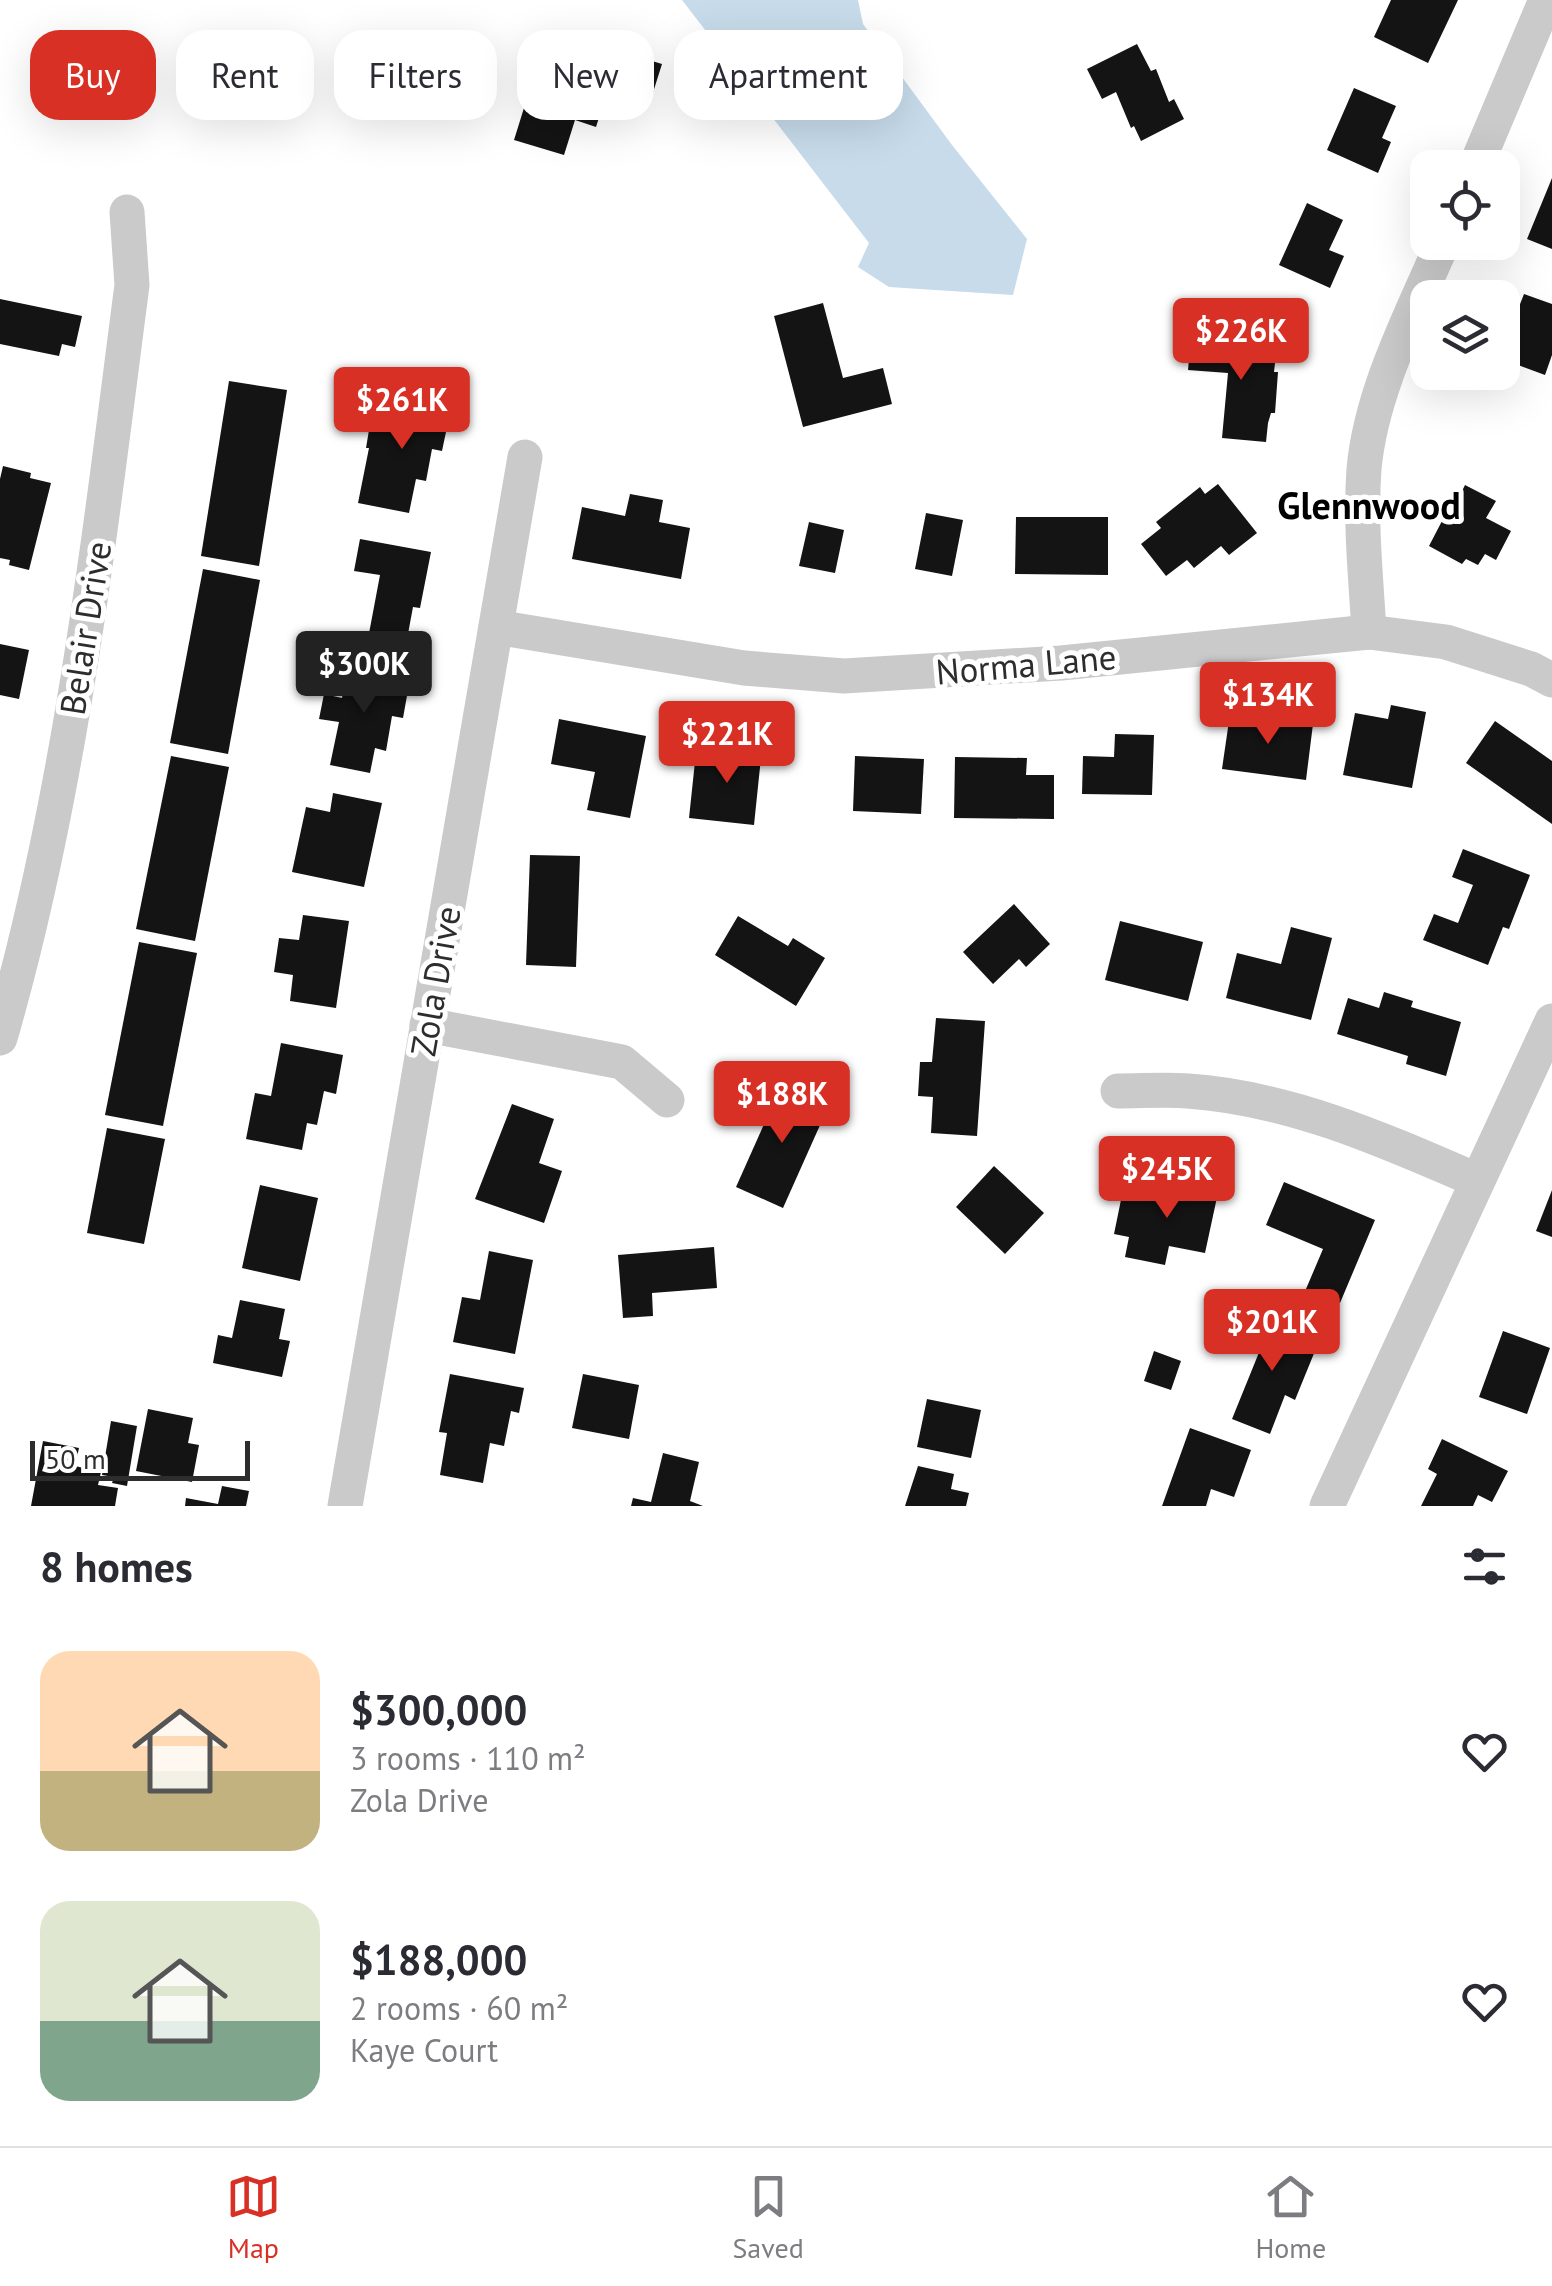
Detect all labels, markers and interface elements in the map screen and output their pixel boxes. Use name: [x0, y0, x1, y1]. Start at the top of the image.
chip: Buy: [30, 30, 156, 120]
chip: Rent: [176, 30, 314, 120]
chip: Filters: [334, 30, 497, 120]
chip: New: [517, 30, 654, 120]
chip: Apartment: [674, 30, 903, 120]
map controls: [1410, 150, 1520, 390]
button: locate: [1410, 150, 1520, 260]
button: layers: [1410, 280, 1520, 390]
pin: $226K: [1171, 298, 1311, 383]
text: $226K: [1195, 309, 1287, 351]
pin: $261K: [332, 367, 472, 452]
text: $261K: [356, 378, 448, 420]
district label: Glennwood: [1277, 480, 1461, 529]
street label: Belair Drive: [49, 538, 121, 718]
pin: $300K: [294, 631, 434, 716]
street label: Norma Lane: [934, 633, 1118, 695]
text: $300K: [318, 642, 410, 684]
pin: $134K: [1198, 662, 1338, 747]
text: $134K: [1222, 673, 1314, 715]
pin: $221K: [657, 701, 797, 786]
text: $221K: [681, 712, 773, 754]
street label: Zola Drive: [399, 902, 471, 1060]
pin: $188K: [712, 1061, 852, 1146]
text: $188K: [736, 1072, 828, 1114]
pin: $245K: [1097, 1136, 1237, 1221]
text: $245K: [1121, 1147, 1213, 1189]
pin: $201K: [1202, 1289, 1342, 1374]
text: $201K: [1226, 1300, 1318, 1342]
scale bar: [30, 1436, 250, 1480]
text: 50 m: [45, 1440, 106, 1477]
text: 8 homes: [40, 1539, 193, 1594]
icon: filters: [1457, 1539, 1512, 1594]
text: $300,000: [350, 1682, 527, 1737]
icon: home: [120, 1691, 240, 1811]
icon: heart: [1457, 1724, 1512, 1779]
text: 3 rooms · 110 m²: [350, 1737, 586, 1779]
text: Zola Drive: [350, 1779, 488, 1821]
text: $188,000: [350, 1932, 527, 1987]
icon: home: [120, 1941, 240, 2061]
icon: heart: [1457, 1974, 1512, 2029]
text: 2 rooms · 60 m²: [350, 1987, 568, 2029]
text: Kaye Court: [350, 2029, 498, 2071]
tab: Map: [226, 2169, 281, 2266]
tab: Saved: [732, 2169, 804, 2266]
tab: Home: [1255, 2169, 1326, 2266]

